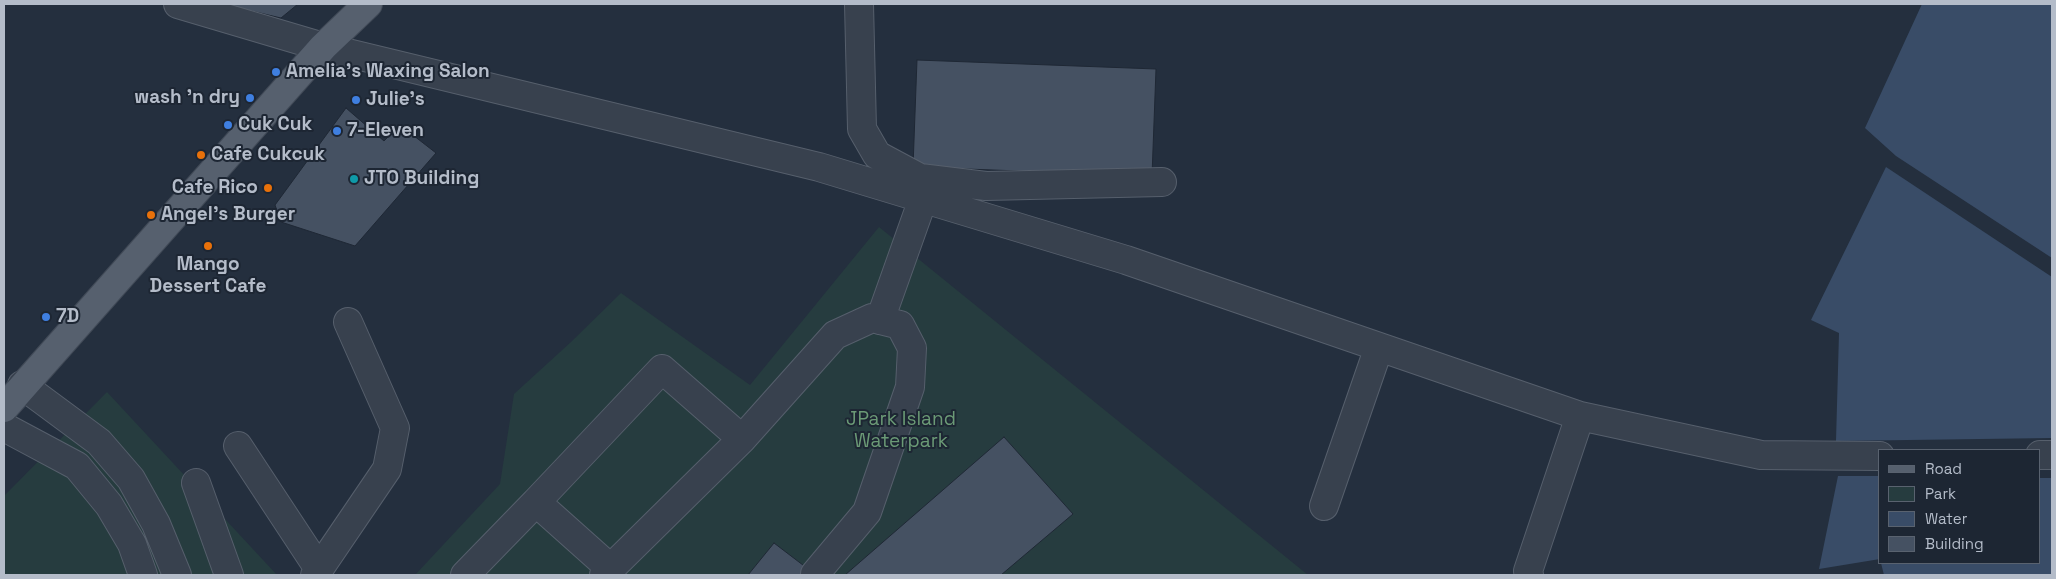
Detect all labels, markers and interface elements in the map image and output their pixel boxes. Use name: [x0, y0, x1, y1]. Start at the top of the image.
place label: Amelia's Waxing Salon: [286, 61, 490, 83]
marker: Amelia's Waxing Salon: [270, 66, 282, 78]
place label: wash 'n dry: [134, 87, 240, 109]
place label: Julie's: [366, 89, 425, 111]
marker: wash 'n dry: [244, 92, 256, 104]
marker: Julie's: [350, 94, 362, 106]
place label: Cuk Cuk: [238, 114, 312, 136]
marker: Cuk Cuk: [222, 119, 234, 131]
place label: 7-Eleven: [347, 120, 424, 142]
marker: 7-Eleven: [331, 125, 343, 137]
place label: Cafe Cukcuk: [211, 144, 325, 166]
marker: Cafe Cukcuk: [195, 149, 207, 161]
place label: JTO Building: [364, 168, 479, 190]
marker: JTO Building: [348, 173, 360, 185]
place label: Cafe Rico: [172, 177, 258, 199]
marker: Cafe Rico: [262, 182, 274, 194]
place label: Angel's Burger: [161, 204, 295, 226]
marker: Angel's Burger: [145, 209, 157, 221]
marker: Mango Dessert Cafe: [202, 240, 214, 252]
place label: Mango Dessert Cafe: [150, 254, 266, 298]
place label: 7D: [56, 306, 79, 328]
marker: 7D: [40, 311, 52, 323]
park label: JPark Island Waterpark: [846, 409, 956, 453]
legend: [1878, 449, 2041, 564]
text: Road: [1925, 459, 1962, 478]
text: Park: [1925, 484, 1956, 503]
text: Water: [1925, 509, 1967, 528]
text: Building: [1925, 534, 1984, 553]

